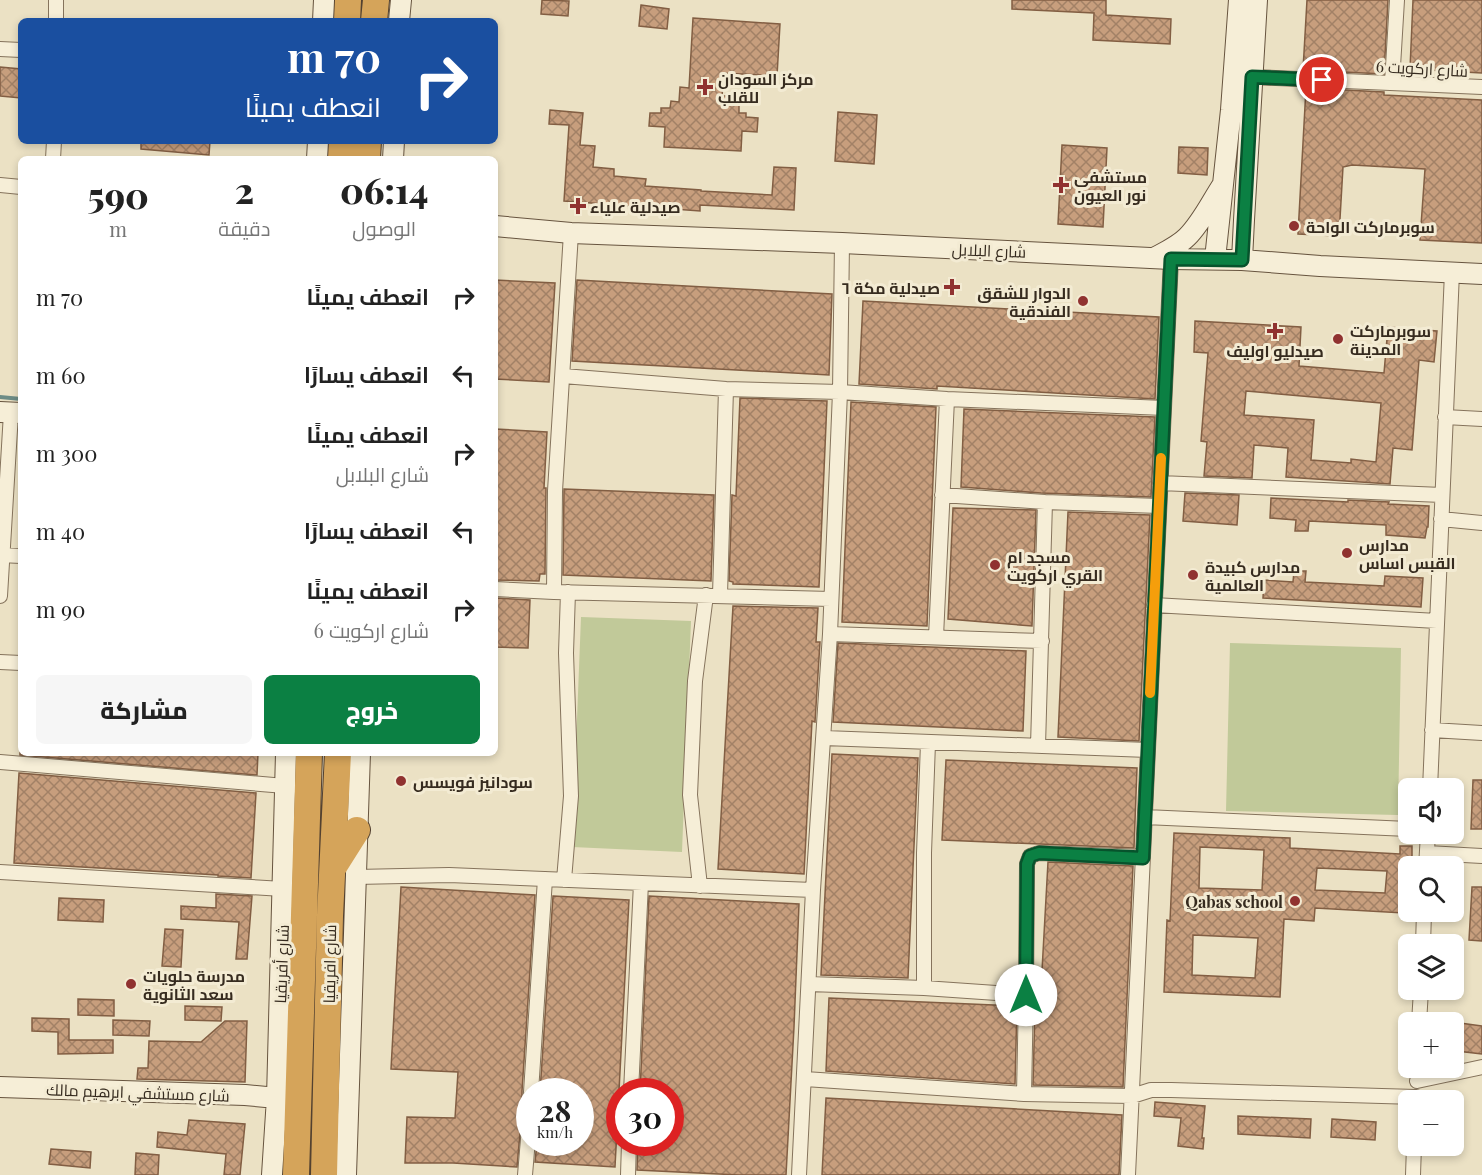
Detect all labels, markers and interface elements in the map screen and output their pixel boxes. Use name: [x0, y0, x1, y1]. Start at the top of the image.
text: 70 m: [287, 28, 381, 84]
icon: right: [402, 42, 480, 120]
pin: [1296, 54, 1347, 105]
street label: شارع اركويت 6: [1375, 55, 1469, 83]
icon: arrive: [1305, 63, 1338, 96]
place label: مركز السودان للقلب: [718, 68, 814, 107]
marker: مركز السودان للقلب: [696, 78, 714, 96]
text: انعطف يمينًا: [245, 88, 381, 124]
text: 2: [235, 165, 254, 213]
text: 06:14: [340, 165, 428, 213]
place label: مستشفى نور العيون: [1074, 166, 1147, 205]
text: 590: [88, 170, 149, 218]
marker: مستشفى نور العيون: [1052, 176, 1070, 194]
place label: صيدلية علياء: [590, 196, 681, 217]
marker: صيدلية علياء: [571, 199, 585, 213]
text: دقيقة: [218, 214, 270, 241]
text: الوصول: [352, 214, 416, 241]
text: m: [109, 215, 127, 242]
place label: سوبرماركت الواحة: [1306, 216, 1435, 237]
marker: سوبرماركت الواحة: [1287, 219, 1301, 233]
street label: شارع البلابل: [951, 238, 1027, 264]
place label: صيدلية مكة ٦: [842, 277, 940, 298]
marker: صيدلية مكة ٦: [945, 280, 959, 294]
text: انعطف يمينًا: [307, 281, 429, 311]
icon: right: [447, 281, 480, 314]
text: 70 m: [36, 282, 83, 312]
place label: الدوار للشقق الفندقية: [977, 282, 1071, 321]
marker: الدوار للشقق الفندقية: [1076, 294, 1090, 308]
place label: سوبرماركت المدينة: [1350, 320, 1431, 359]
marker: صيدليو اوليف: [1268, 324, 1282, 338]
marker: سوبرماركت المدينة: [1331, 332, 1345, 346]
place label: صيدليو اوليف: [1226, 340, 1324, 361]
text: انعطف يسارًا: [304, 359, 429, 389]
icon: left: [447, 359, 480, 392]
text: 60 m: [36, 360, 86, 390]
text: انعطف يمينًا: [307, 419, 429, 449]
icon: right: [447, 437, 480, 470]
text: 300 m: [36, 438, 97, 468]
text: شارع البلابل: [336, 460, 429, 487]
text: انعطف يسارًا: [304, 515, 429, 545]
icon: left: [447, 515, 480, 548]
text: 40 m: [36, 516, 85, 546]
place label: مدارس القبس اساس: [1359, 534, 1456, 573]
place label: مسجد ام القري اركويت: [1007, 546, 1103, 588]
marker: مدارس القبس اساس: [1340, 546, 1354, 560]
place label: مدارس كبيدة العالمية: [1205, 556, 1300, 595]
marker: مسجد ام القري اركويت: [988, 558, 1002, 572]
marker: مدارس كبيدة العالمية: [1186, 568, 1200, 582]
text: انعطف يمينًا: [307, 575, 429, 605]
icon: right: [447, 593, 480, 626]
text: 90 m: [36, 594, 85, 624]
text: شارع اركويت 6: [314, 616, 429, 643]
button: مشاركة: [36, 675, 252, 744]
button: خروج: [264, 675, 480, 744]
place label: سودانيز فويسس: [413, 771, 533, 792]
marker: سودانيز فويسس: [394, 774, 408, 788]
map controls: [1398, 778, 1464, 1156]
button: sound: [1398, 778, 1464, 844]
button: search: [1398, 856, 1464, 922]
place label: Qabas school: [1185, 891, 1283, 912]
marker: Qabas school: [1288, 894, 1302, 908]
street label: شارع أفريقيا: [269, 924, 295, 1004]
street label: شارع افريقيا: [318, 924, 342, 1004]
button: layers: [1398, 934, 1464, 1000]
position arrow: [994, 963, 1058, 1027]
place label: مدرسة حلويات سعد الثانوية: [143, 965, 245, 1004]
marker: مدرسة حلويات سعد الثانوية: [124, 977, 138, 991]
button: +: [1398, 1012, 1464, 1078]
street label: شارع مستشفي ابرهيم مالك: [46, 1078, 230, 1110]
speed limit sign: 30: [606, 1078, 684, 1156]
text: 28: [539, 1090, 571, 1130]
button: −: [1398, 1090, 1464, 1156]
text: km/h: [537, 1122, 573, 1142]

